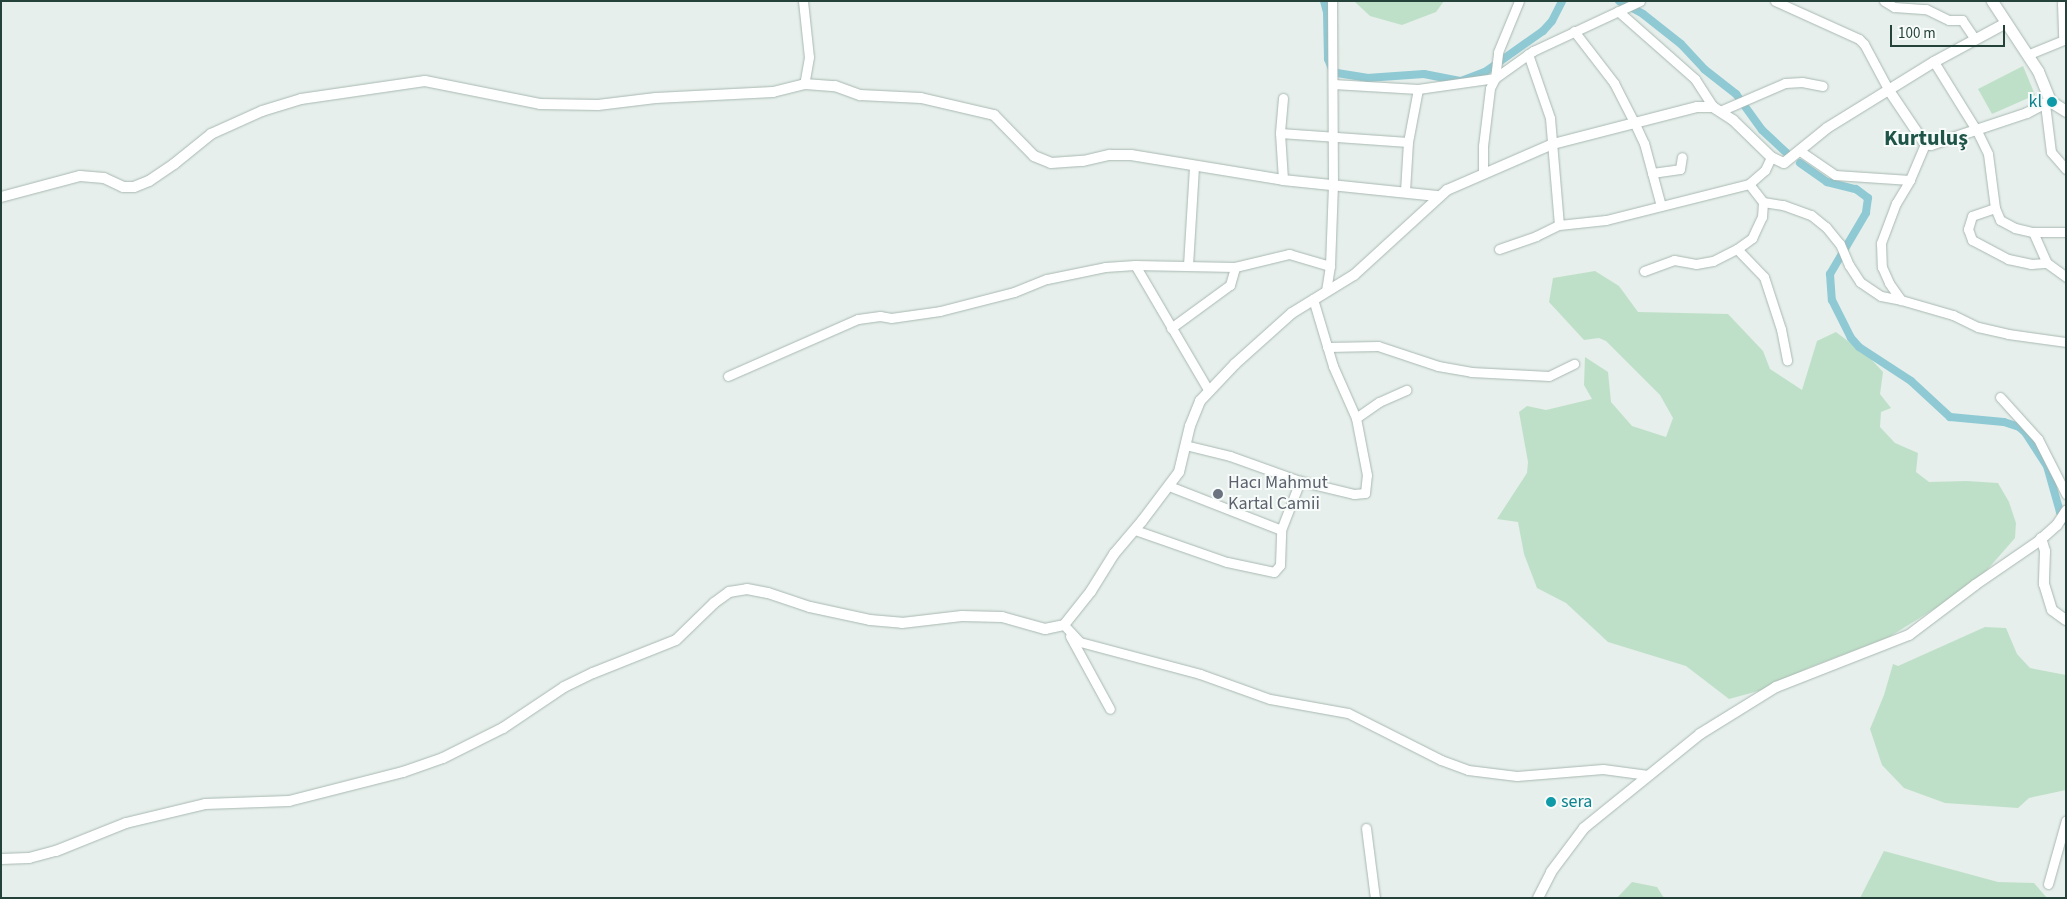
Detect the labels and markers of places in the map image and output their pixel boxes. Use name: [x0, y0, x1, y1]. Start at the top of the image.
place label: kl: [2029, 91, 2042, 113]
marker: kl: [2046, 96, 2058, 108]
place label: Hacı Mahmut Kartal Camii: [1228, 473, 1328, 516]
marker: Hacı Mahmut Kartal Camii: [1212, 488, 1224, 500]
place label: sera: [1561, 791, 1592, 813]
marker: sera: [1545, 796, 1557, 808]

